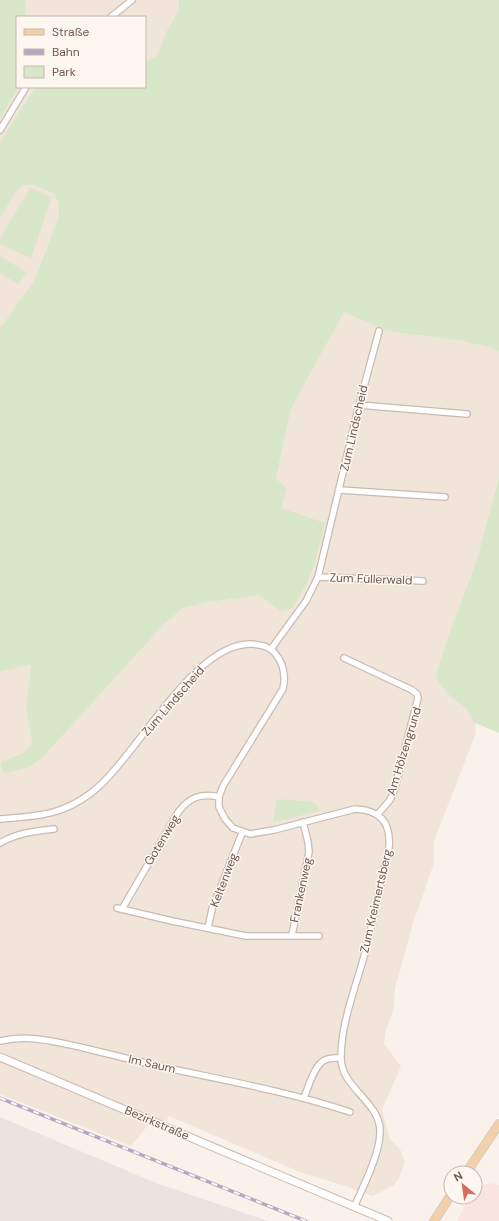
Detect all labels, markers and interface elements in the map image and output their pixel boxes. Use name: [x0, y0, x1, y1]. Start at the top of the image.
legend: [16, 16, 146, 88]
text: Straße: [52, 24, 89, 40]
text: Bahn: [52, 44, 80, 60]
text: Park: [52, 64, 76, 80]
street label: Zum Lindscheid: [336, 383, 372, 473]
street label: Zum Füllerwald: [329, 570, 413, 588]
street label: Zum Lindscheid: [138, 663, 208, 739]
street label: Am Hölzengrund: [383, 705, 425, 797]
street label: Gotenweg: [141, 811, 184, 868]
street label: Zum Kreimertsberg: [356, 847, 396, 955]
street label: Keltenweg: [206, 850, 242, 909]
street label: Frankenweg: [286, 856, 316, 924]
street label: Im Saum: [127, 1051, 177, 1077]
street label: Bezirkstraße: [122, 1102, 192, 1144]
north arrow: [443, 1165, 483, 1205]
text: N: [451, 1168, 465, 1184]

